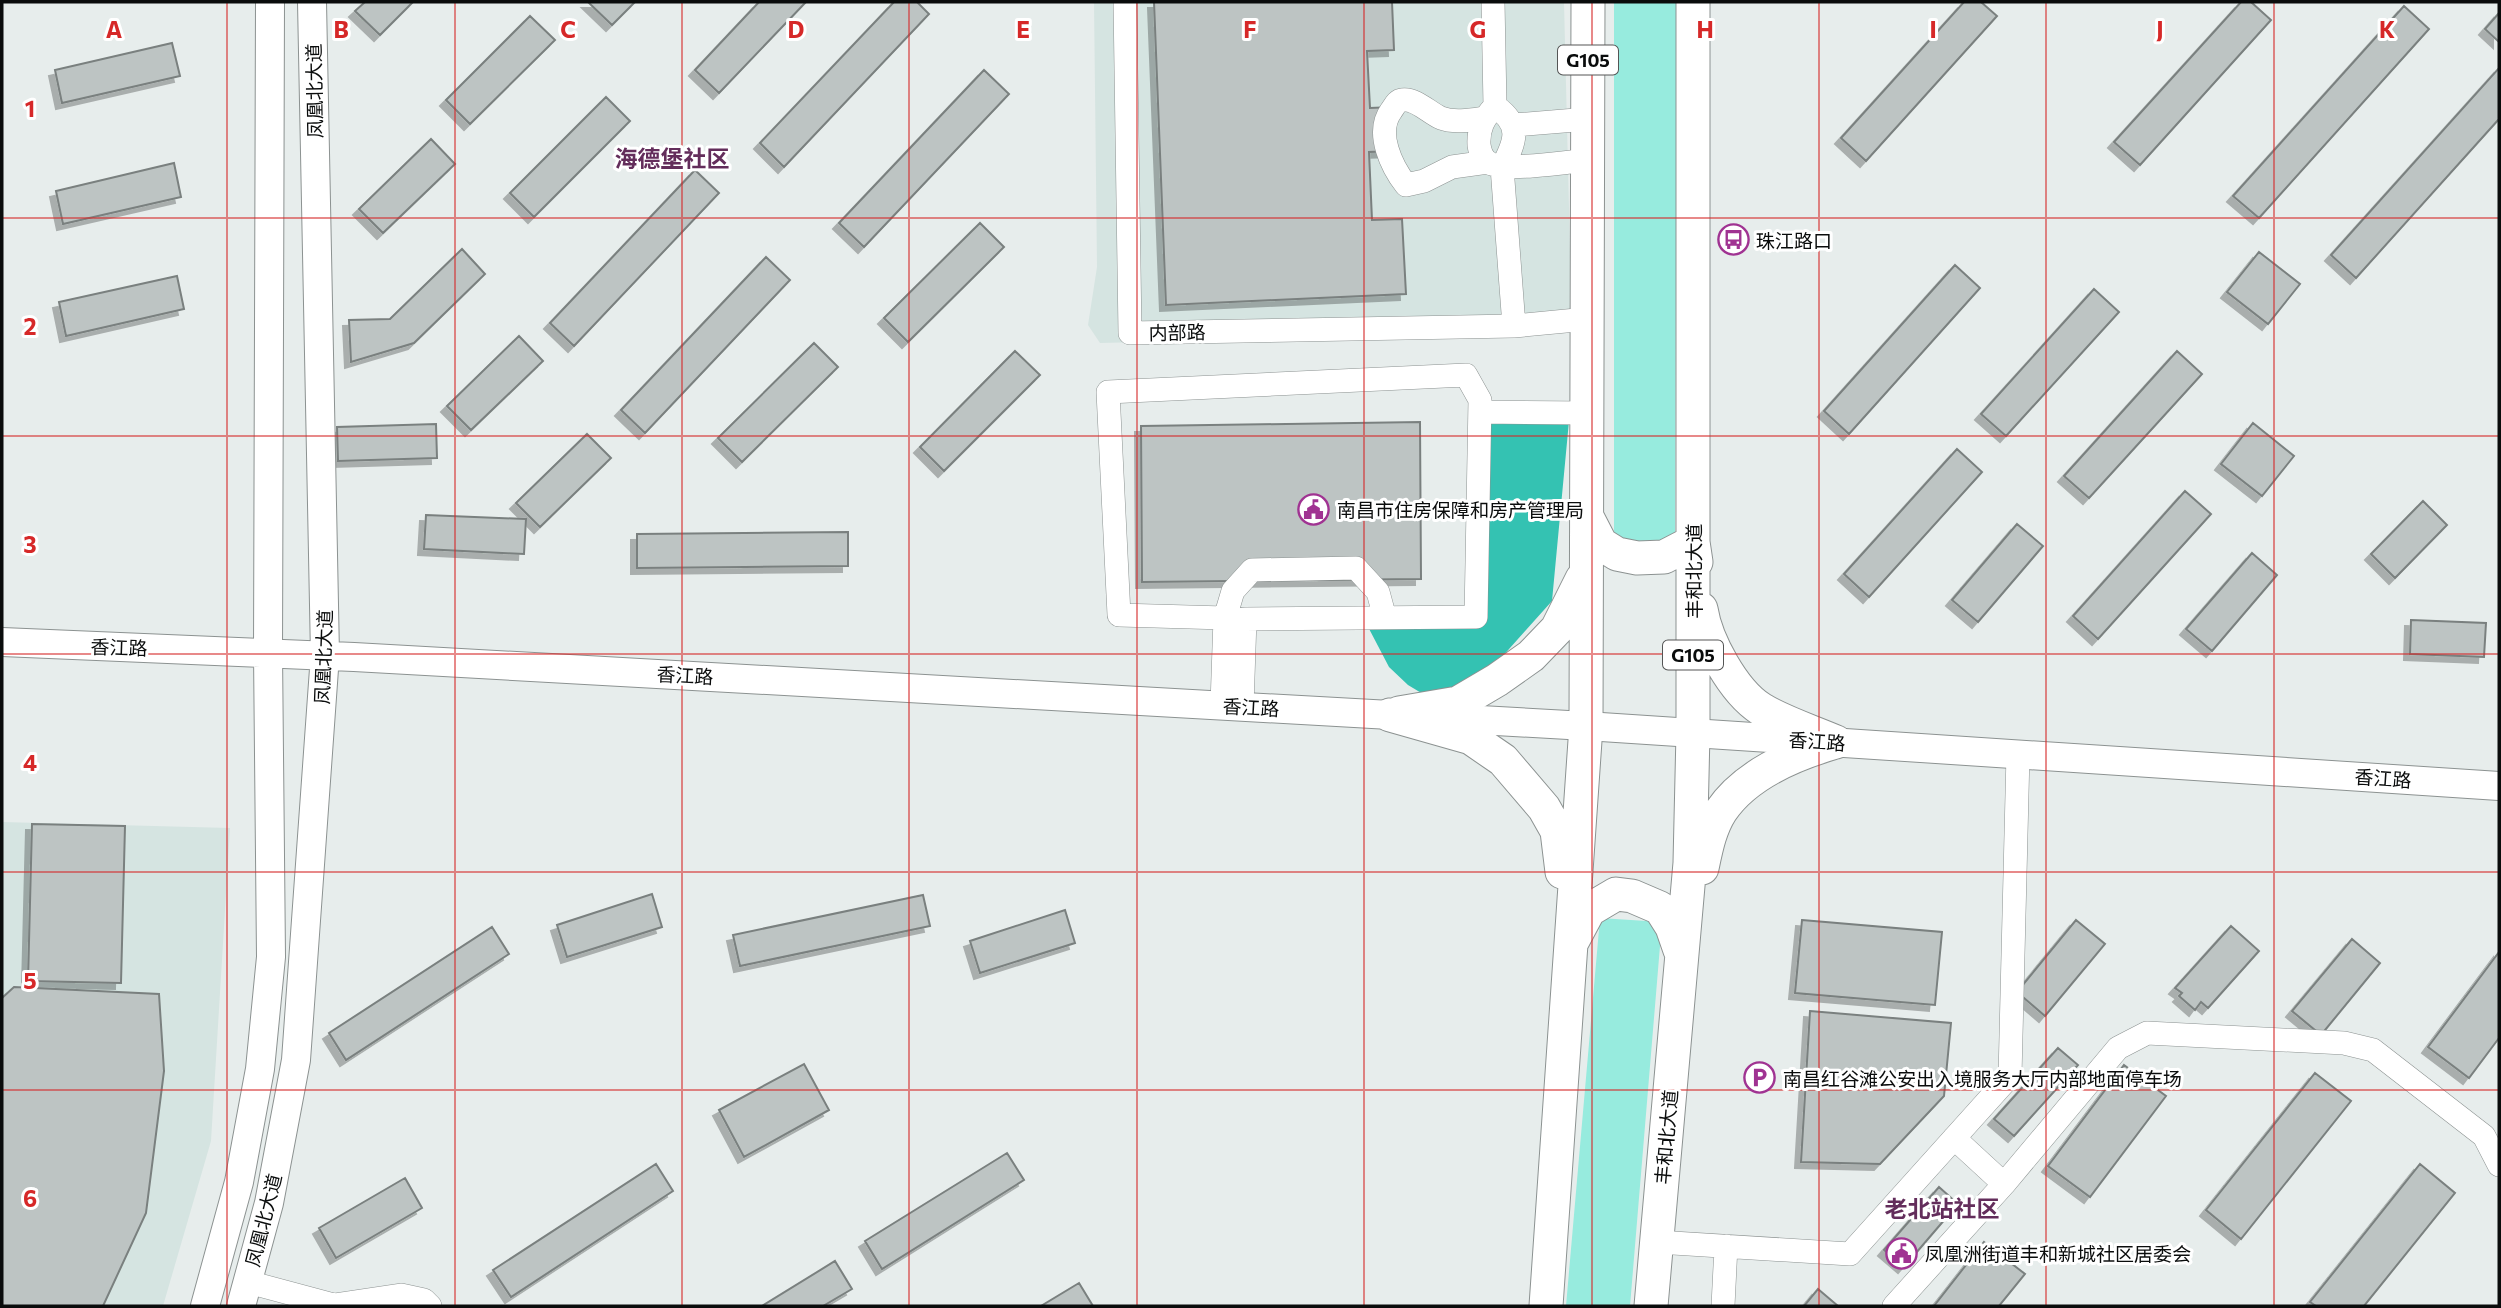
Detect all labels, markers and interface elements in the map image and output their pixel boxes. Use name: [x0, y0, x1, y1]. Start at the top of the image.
text: A: [106, 15, 123, 43]
text: B: [333, 15, 349, 43]
text: C: [560, 15, 576, 43]
text: D: [788, 15, 805, 43]
text: E: [1016, 15, 1030, 43]
text: F: [1243, 15, 1257, 43]
text: G: [1470, 15, 1486, 43]
text: H: [1696, 15, 1714, 43]
text: I: [1929, 15, 1937, 43]
text: J: [2156, 15, 2164, 43]
text: K: [2379, 15, 2395, 43]
street label: 凤凰北大道: [302, 43, 326, 139]
road number: G105: [1558, 46, 1618, 74]
text: 1: [25, 94, 35, 122]
district label: 海德堡社区: [615, 144, 730, 172]
bus stop icon: 珠江路口: [1716, 223, 1750, 257]
place label: 珠江路口: [1756, 229, 1832, 252]
text: 2: [23, 312, 37, 340]
street label: 内部路: [1148, 320, 1206, 344]
public building icon: 南昌市住房保障和房产管理局: [1297, 492, 1331, 526]
place label: 南昌市住房保障和房产管理局: [1337, 498, 1584, 521]
street label: 丰和北大道: [1682, 523, 1705, 619]
text: 3: [23, 530, 37, 558]
street label: 凤凰北大道: [310, 609, 336, 705]
street label: 香江路: [90, 635, 148, 659]
road number: G105: [1663, 640, 1723, 670]
street label: 香江路: [656, 662, 714, 688]
street label: 香江路: [1222, 694, 1280, 720]
street label: 香江路: [1788, 728, 1846, 754]
text: 4: [23, 748, 37, 776]
street label: 香江路: [2354, 765, 2412, 791]
text: 5: [23, 966, 37, 994]
parking icon: 南昌红谷滩公安出入境服务大厅内部地面停车场: [1743, 1061, 1777, 1095]
place label: 南昌红谷滩公安出入境服务大厅内部地面停车场: [1783, 1067, 2182, 1090]
street label: 丰和北大道: [1650, 1089, 1682, 1185]
street label: 凤凰北大道: [240, 1171, 286, 1269]
text: 6: [23, 1184, 37, 1212]
district label: 老北站社区: [1885, 1194, 2000, 1222]
public building icon: 凤凰洲街道丰和新城社区居委会: [1885, 1236, 1919, 1270]
place label: 凤凰洲街道丰和新城社区居委会: [1925, 1242, 2191, 1265]

